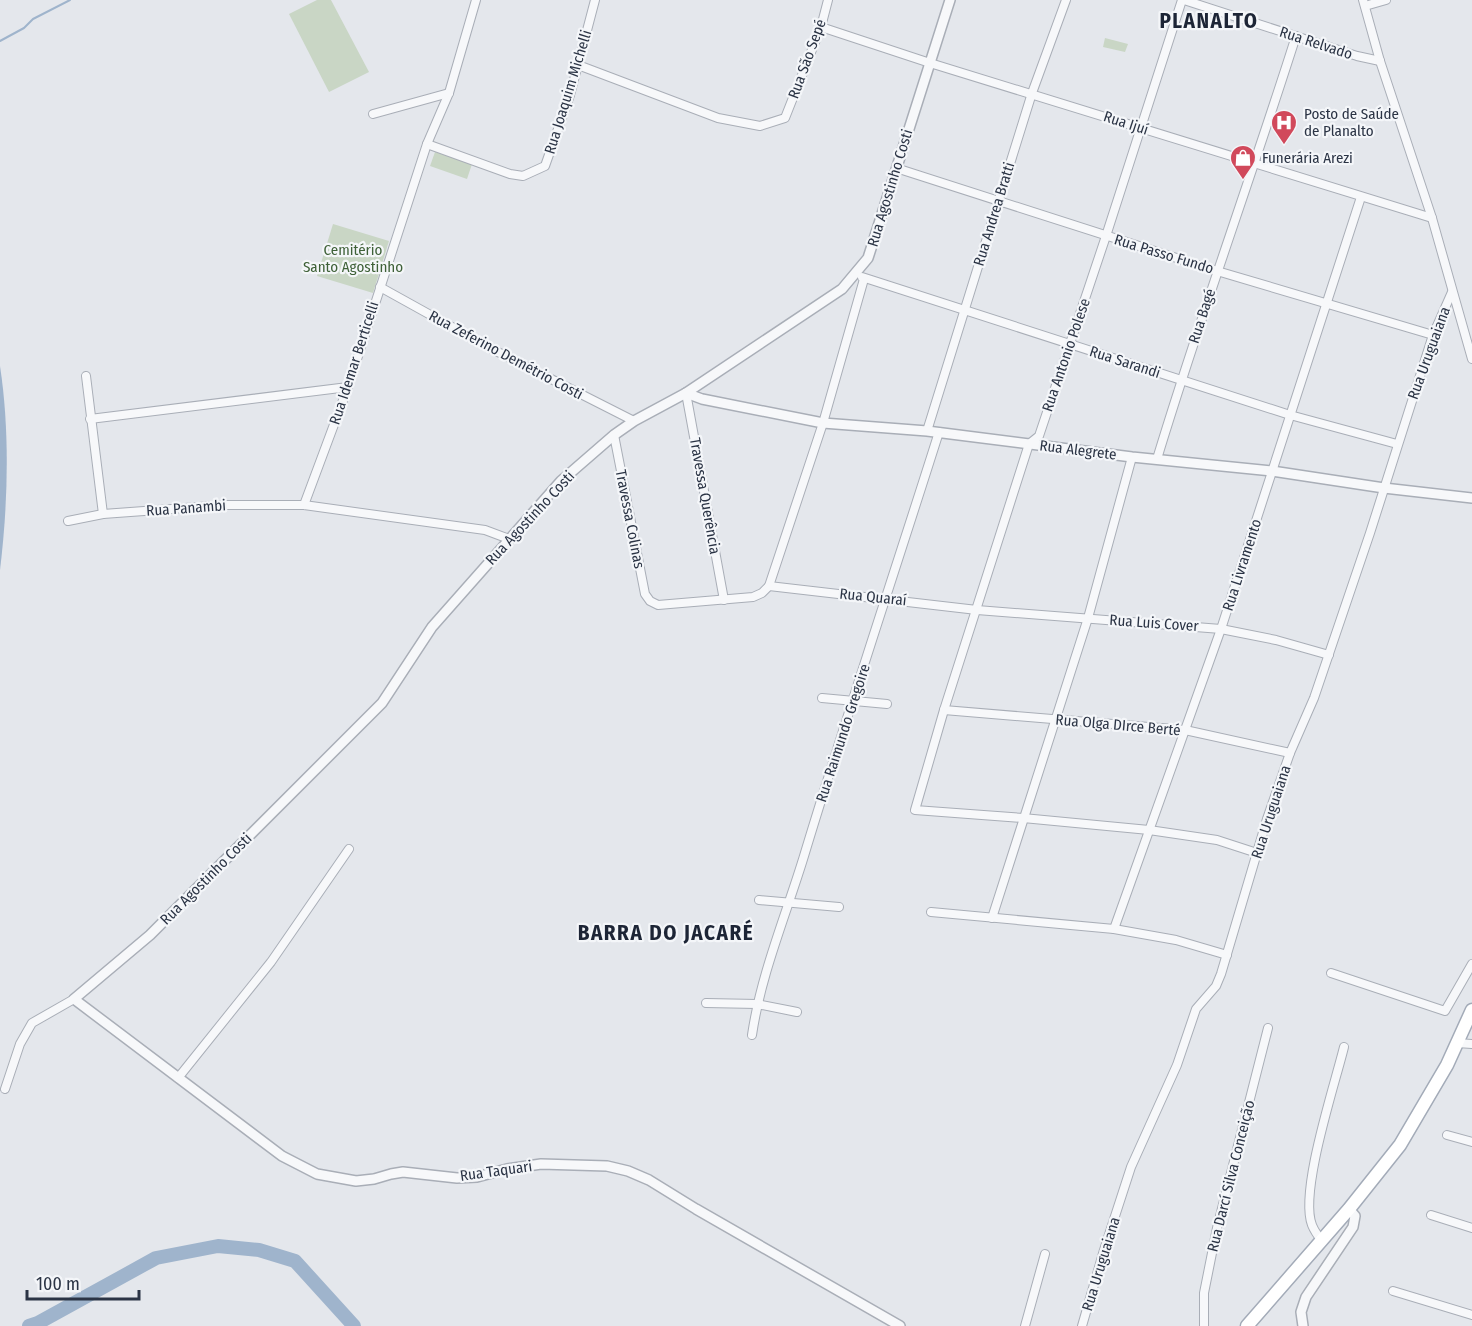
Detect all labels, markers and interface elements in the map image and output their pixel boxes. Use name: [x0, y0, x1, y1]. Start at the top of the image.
district label: PLANALTO: [1159, 8, 1259, 34]
street label: Rua São Sepé: [784, 17, 830, 101]
street label: Rua Relvado: [1277, 23, 1355, 63]
street label: Rua Joaquim Michelli: [541, 28, 595, 156]
place label: Posto de Saúde de Planalto: [1304, 105, 1399, 140]
street label: Rua Ijuí: [1101, 107, 1151, 139]
hospital icon: Posto de Saúde de Planalto: [1269, 108, 1299, 146]
street label: Rua Agostinho Costi: [864, 127, 916, 249]
shop icon: Funerária Arezi: [1228, 143, 1258, 181]
place label: Funerária Arezi: [1262, 149, 1353, 167]
street label: Rua Andrea Bratti: [970, 160, 1018, 268]
street label: Rua Passo Fundo: [1112, 230, 1216, 278]
park label: Cemitério Santo Agostinho: [303, 241, 403, 276]
street label: Rua Bagé: [1185, 286, 1219, 346]
street label: Rua Antonio Polese: [1038, 296, 1094, 414]
street label: Rua Idemar Berticelli: [326, 299, 382, 427]
street label: Rua Uruguaiana: [1404, 304, 1454, 402]
street label: Rua Zeferino Demétrio Costi: [426, 307, 586, 403]
street label: Rua Sarandi: [1087, 342, 1163, 382]
street label: Travessa Querência: [686, 436, 724, 556]
street label: Rua Alegrete: [1038, 436, 1118, 464]
street label: Rua Agostinho Costi: [482, 467, 578, 569]
street label: Travessa Colinas: [612, 468, 648, 570]
street label: Rua Panambi: [146, 496, 226, 520]
street label: Rua Livramento: [1219, 517, 1265, 613]
street label: Rua Quaraí: [839, 585, 908, 609]
street label: Rua Luis Cover: [1109, 611, 1200, 635]
street label: Rua Raimundo Gregoire: [812, 662, 874, 804]
street label: Rua Olga DIrce Berté: [1055, 711, 1181, 739]
street label: Rua Uruguaiana: [1247, 763, 1295, 861]
street label: Rua Agostinho Costi: [156, 829, 256, 929]
district label: BARRA DO JACARÉ: [578, 919, 754, 946]
street label: Rua Darcí Silva Conceição: [1203, 1098, 1259, 1254]
street label: Rua Taquari: [459, 1157, 533, 1185]
street label: Rua Uruguaiana: [1078, 1215, 1124, 1313]
scale bar: [27, 1263, 140, 1301]
text: 100 m: [36, 1273, 80, 1295]

